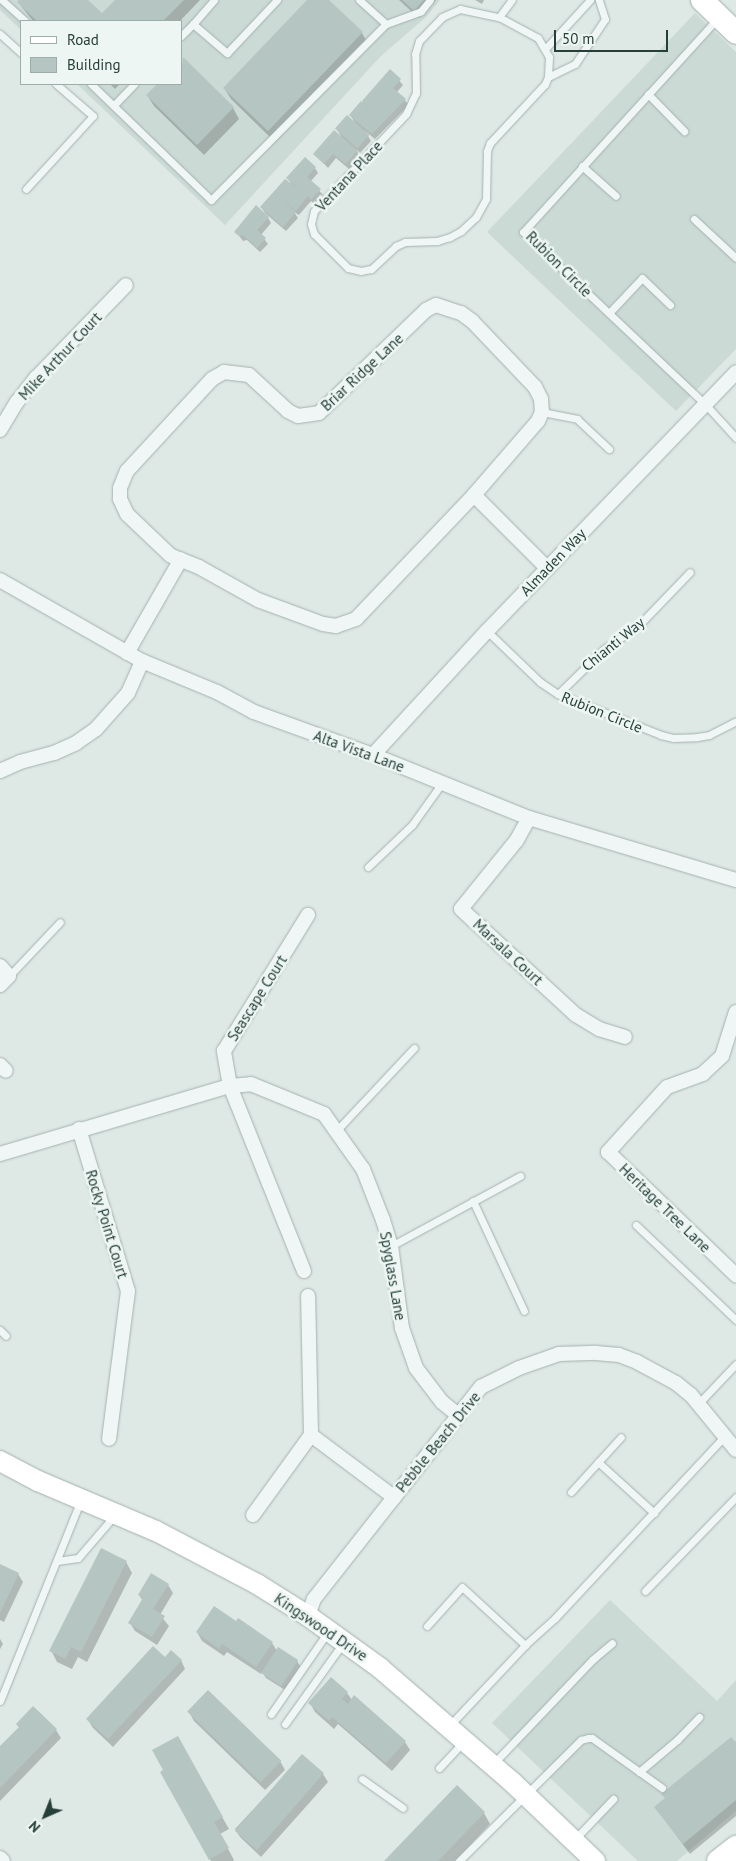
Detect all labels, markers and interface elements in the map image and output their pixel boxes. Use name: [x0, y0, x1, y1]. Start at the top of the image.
legend: [20, 20, 182, 85]
scale bar: [556, 20, 670, 52]
text: 50 m: [562, 29, 595, 48]
text: Road: [67, 30, 99, 49]
text: Building: [67, 55, 121, 74]
street label: Ventana Place: [312, 137, 386, 215]
street label: Rubion Circle: [522, 227, 596, 301]
street label: Mike Arthur Court: [15, 308, 105, 404]
street label: Briar Ridge Lane: [317, 329, 407, 415]
street label: Almaden Way: [516, 524, 590, 600]
street label: Chianti Way: [578, 613, 648, 675]
street label: Rubion Circle: [559, 688, 645, 736]
street label: Alta Vista Lane: [311, 726, 407, 776]
street label: Marsala Court: [469, 915, 547, 989]
street label: Seascape Court: [223, 952, 291, 1044]
street label: Heritage Tree Lane: [615, 1160, 715, 1256]
street label: Rocky Point Court: [82, 1167, 132, 1281]
street label: Spyglass Lane: [376, 1230, 410, 1322]
street label: Pebble Beach Drive: [392, 1388, 484, 1496]
street label: Kingswood Drive: [271, 1589, 371, 1665]
north arrow: [20, 1791, 70, 1841]
text: N: [25, 1817, 44, 1836]

